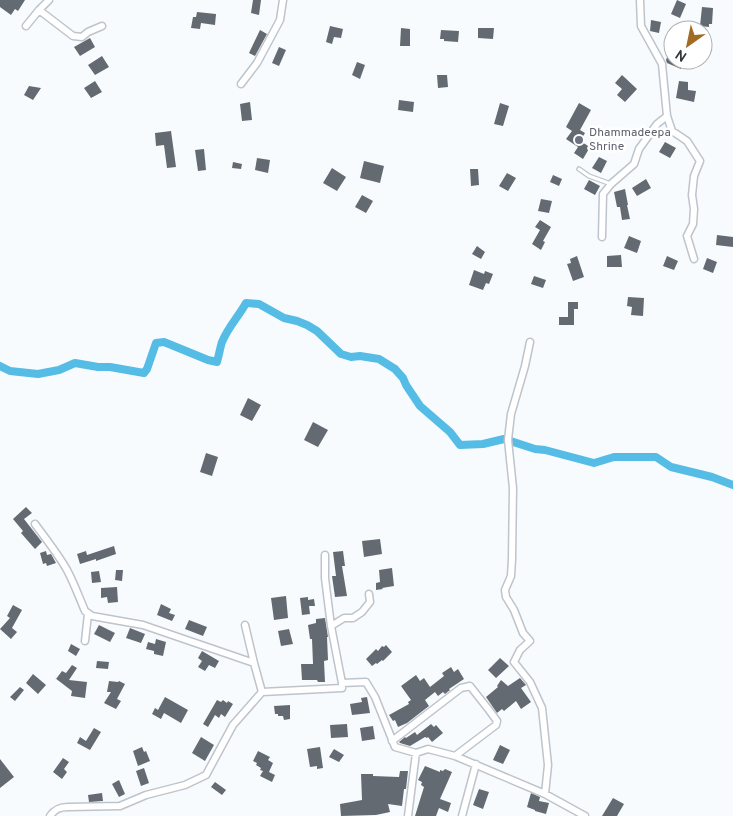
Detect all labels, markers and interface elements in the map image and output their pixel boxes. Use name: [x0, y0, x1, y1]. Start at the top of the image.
north arrow: [663, 20, 713, 70]
text: N: [673, 45, 691, 65]
place label: Dhammadeepa Shrine: [589, 125, 671, 155]
marker: Dhammadeepa Shrine: [573, 134, 585, 146]

